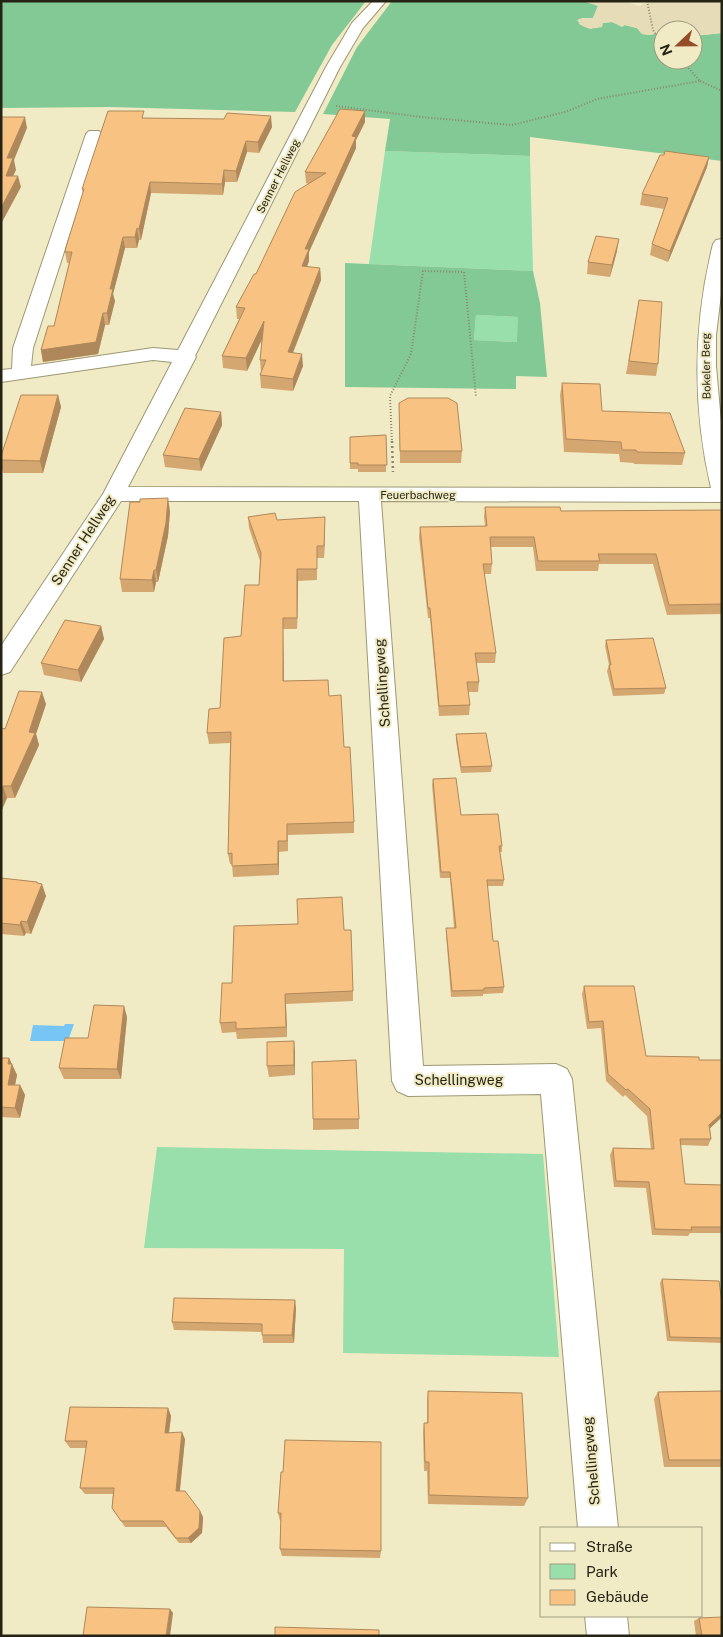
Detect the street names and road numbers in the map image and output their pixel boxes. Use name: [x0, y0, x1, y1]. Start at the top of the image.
street label: Senner Hellweg: [254, 137, 302, 215]
street label: Bokeler Berg: [699, 332, 713, 399]
street label: Feuerbachweg: [380, 489, 456, 501]
street label: Senner Hellweg: [48, 492, 118, 588]
street label: Schellingweg: [371, 638, 393, 728]
street label: Schellingweg: [415, 1072, 504, 1088]
street label: Schellingweg: [579, 1416, 603, 1506]

